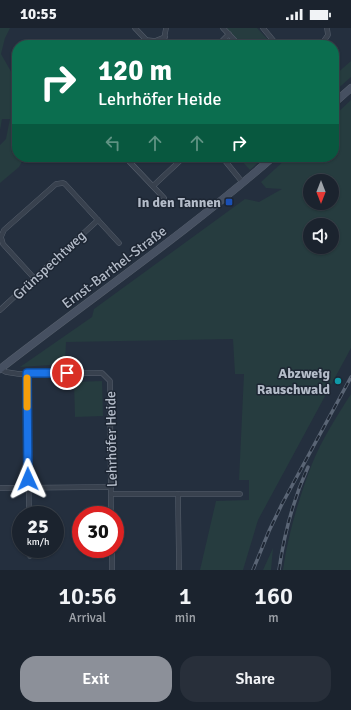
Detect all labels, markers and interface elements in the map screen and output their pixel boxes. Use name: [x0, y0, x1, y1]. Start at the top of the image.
text: 10:55: [20, 5, 57, 23]
text: 120 m: [98, 54, 172, 88]
icon: right: [32, 56, 84, 108]
text: Lehrhöfer Heide: [98, 88, 221, 110]
icon: left: [102, 132, 124, 154]
icon: ahead: [144, 132, 166, 154]
icon: ahead: [186, 132, 208, 154]
icon: right: [228, 132, 250, 154]
north arrow: [303, 174, 339, 210]
map controls: [303, 174, 339, 254]
place label: In den Tannen: [137, 194, 221, 211]
marker: In den Tannen: [224, 197, 234, 207]
button: sound: [303, 218, 339, 254]
street label: Ernst-Barthel-Straße: [59, 222, 170, 312]
street label: Grünspechtweg: [9, 227, 89, 303]
pin: [50, 356, 84, 390]
icon: arrive: [56, 362, 78, 384]
place label: Abzweig Rauschwald: [257, 365, 330, 398]
marker: Abzweig Rauschwald: [333, 376, 343, 386]
street label: Lehrhöfer Heide: [102, 391, 121, 487]
position arrow: [7, 458, 49, 500]
speed limit sign: 30: [72, 506, 124, 558]
text: 25: [27, 514, 49, 539]
text: km/h: [27, 536, 49, 548]
text: 10:56: [58, 581, 117, 611]
text: 1: [179, 581, 192, 611]
text: 160: [254, 581, 293, 611]
text: Arrival: [69, 610, 106, 626]
text: min: [175, 610, 196, 626]
text: m: [268, 610, 279, 626]
button: Exit: [20, 656, 172, 702]
button: Share: [180, 656, 331, 702]

